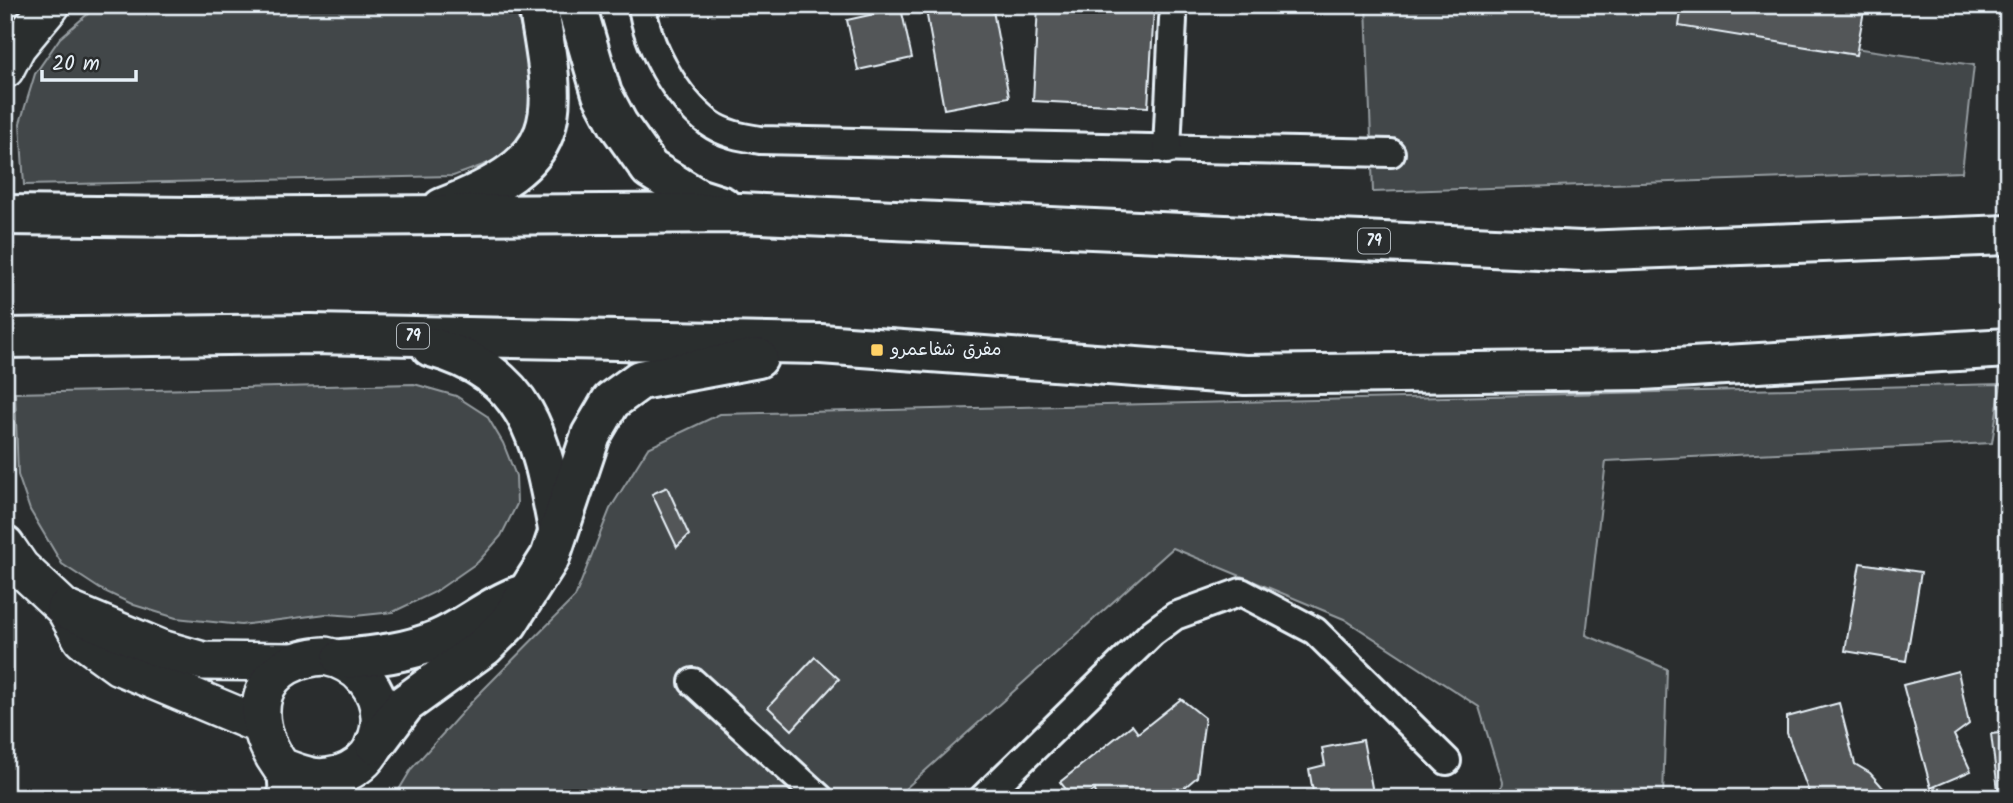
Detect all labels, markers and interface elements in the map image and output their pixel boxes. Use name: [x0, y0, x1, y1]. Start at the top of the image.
scale bar: [42, 38, 136, 82]
text: 20 m: [52, 48, 100, 81]
road number: 79: [1358, 229, 1390, 254]
road number: 79: [397, 324, 429, 348]
place label: مفرق شفاعمرو: [889, 336, 1002, 365]
marker: مفرق شفاعمرو: [869, 342, 885, 358]

